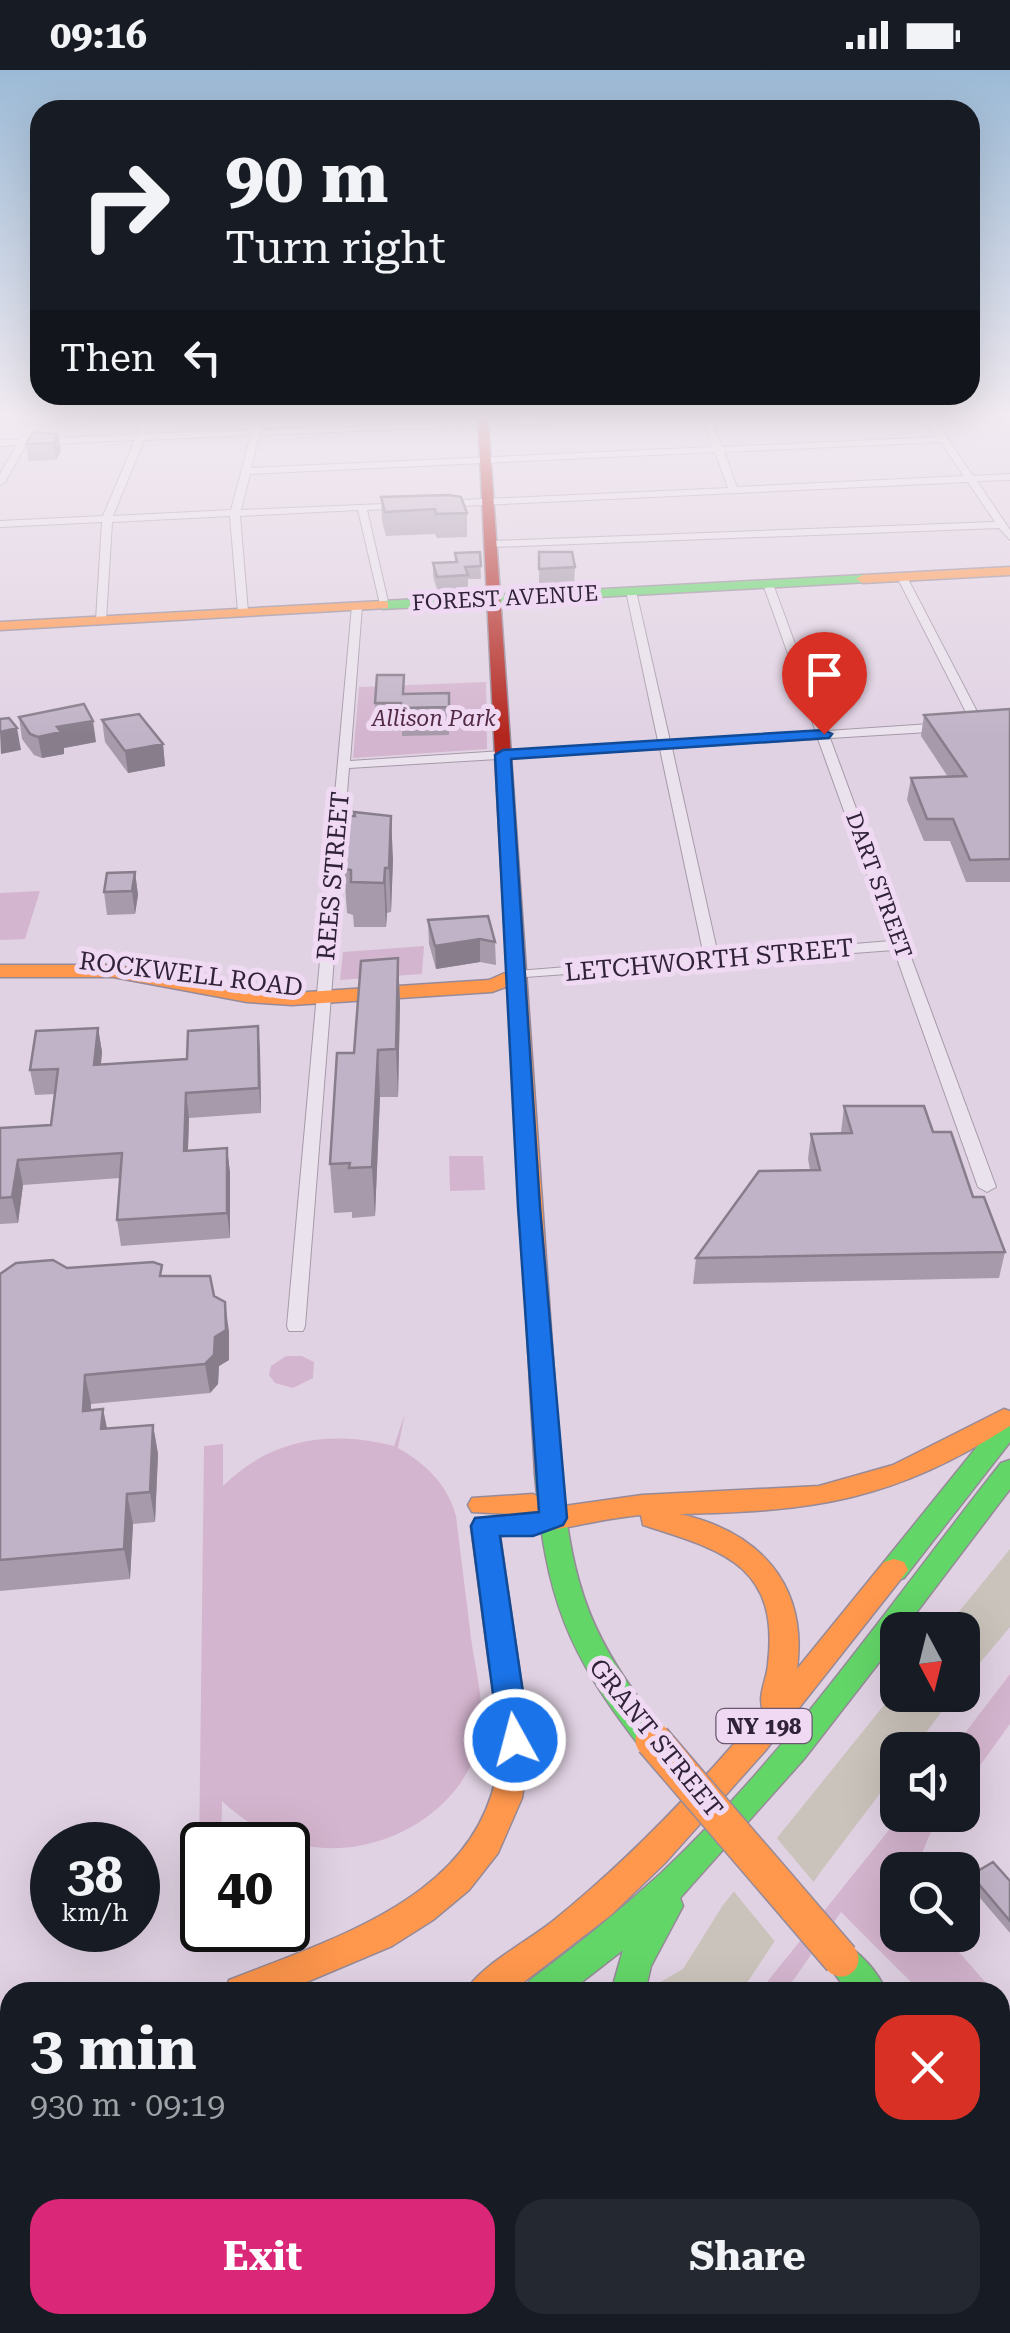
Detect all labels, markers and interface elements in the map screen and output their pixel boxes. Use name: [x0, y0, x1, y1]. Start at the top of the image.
text: 09:16: [50, 13, 147, 57]
text: 90 m: [225, 137, 389, 219]
icon: right: [60, 140, 190, 270]
text: Turn right: [225, 221, 446, 274]
icon: left: [175, 330, 230, 385]
text: Then: [60, 336, 155, 380]
street label: FOREST AVENUE: [411, 581, 599, 615]
pin: [782, 632, 867, 735]
icon: arrive: [797, 647, 852, 702]
park label: Allison Park: [370, 706, 496, 731]
street label: REES STREET: [311, 790, 355, 962]
street label: DART STREET: [841, 809, 917, 961]
street label: LETCHWORTH STREET: [563, 933, 855, 987]
street label: ROCKWELL ROAD: [77, 946, 305, 1002]
north arrow: [880, 1612, 980, 1712]
map controls: [880, 1612, 980, 1952]
street label: GRANT STREET: [583, 1653, 729, 1823]
position arrow: [463, 1688, 567, 1792]
road number: NY 198: [716, 1709, 812, 1743]
button: sound: [880, 1732, 980, 1832]
speed limit sign: 40: [180, 1822, 310, 1952]
text: 38: [67, 1846, 123, 1904]
button: search: [880, 1852, 980, 1952]
text: km/h: [62, 1898, 128, 1927]
text: 3 min: [30, 2013, 197, 2084]
button: close: [875, 2015, 980, 2120]
text: 930 m · 09:19: [30, 2086, 225, 2124]
button: Exit: [30, 2199, 495, 2314]
button: Share: [515, 2199, 980, 2314]

